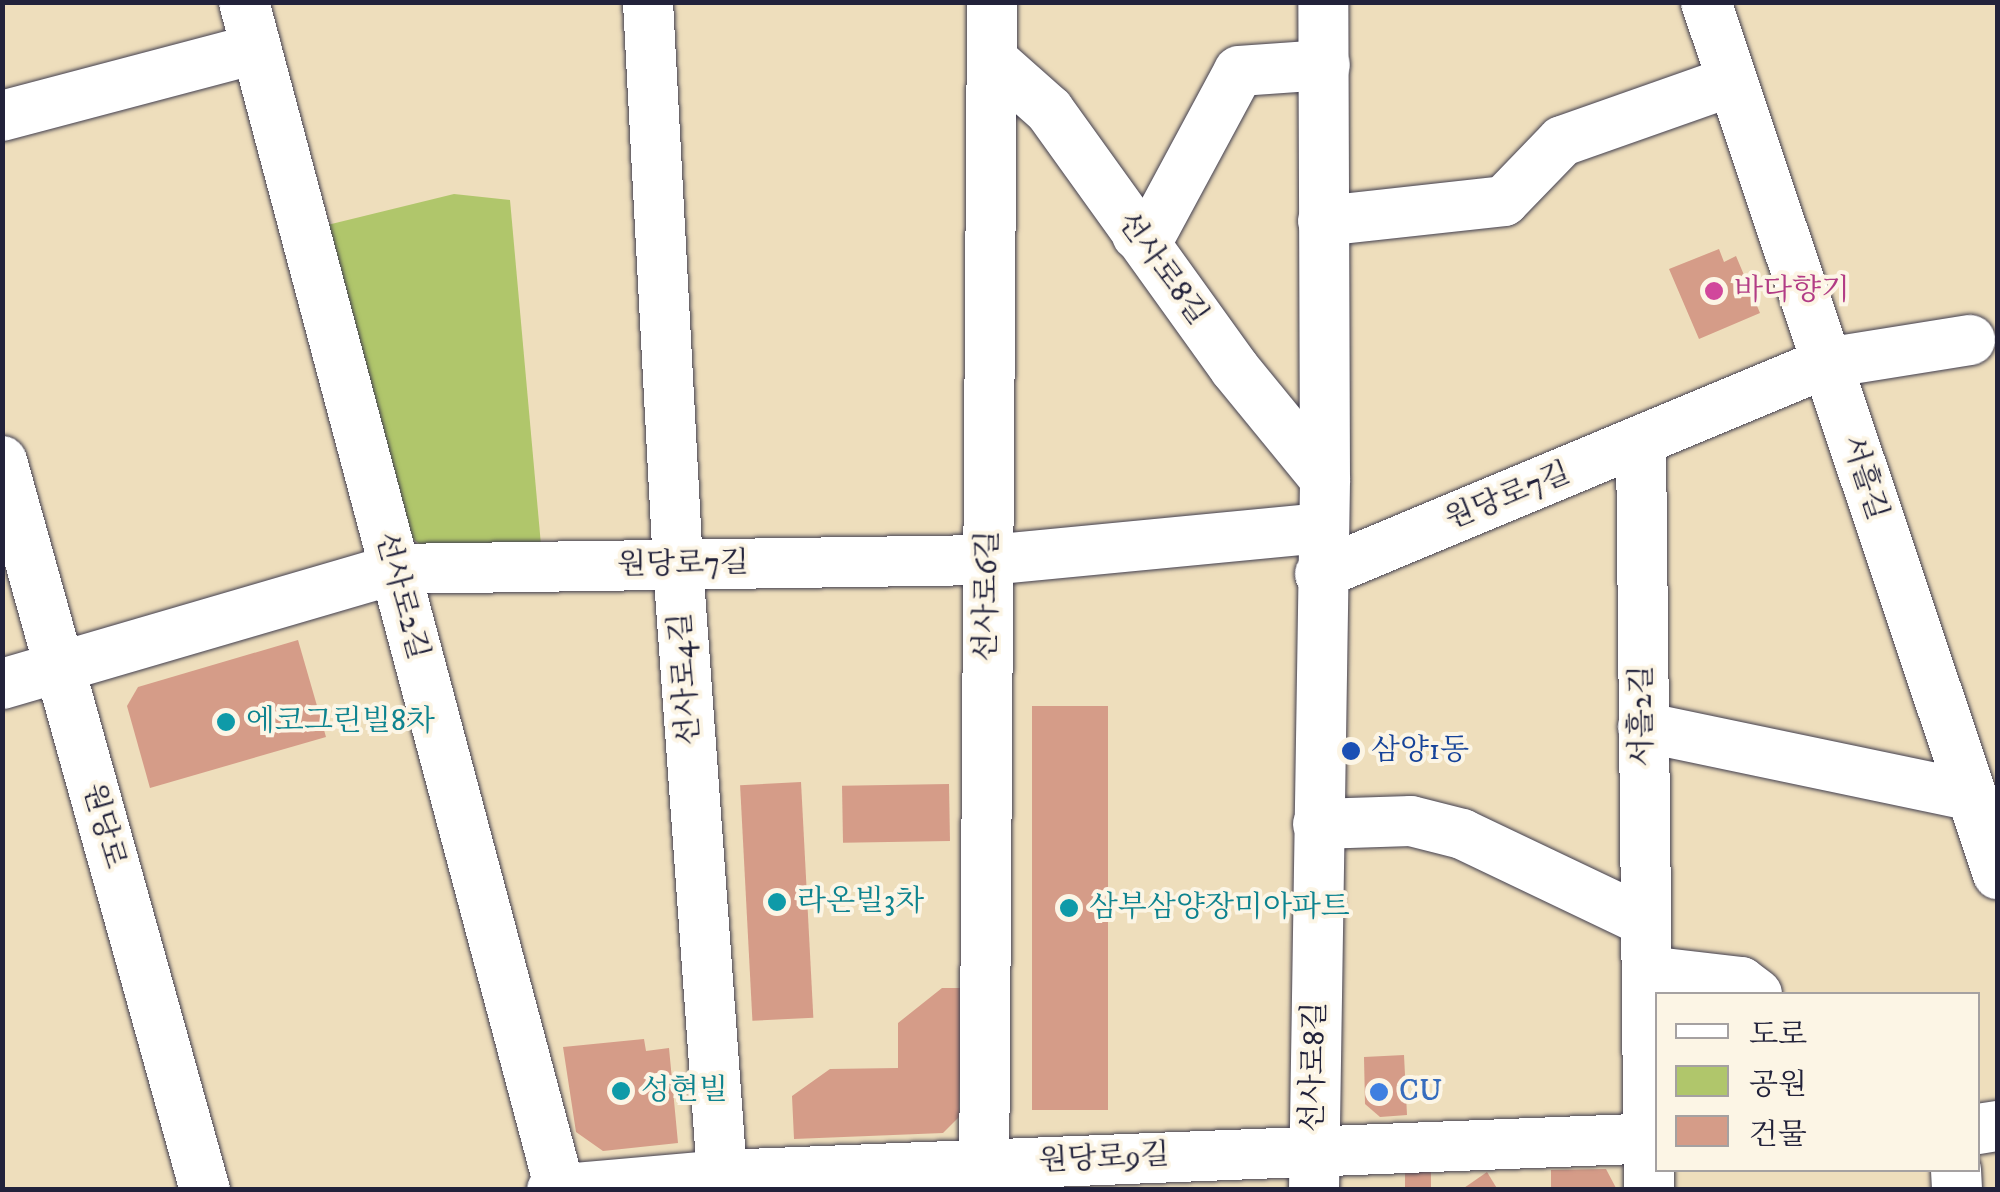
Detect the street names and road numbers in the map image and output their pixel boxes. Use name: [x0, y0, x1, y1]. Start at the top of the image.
street label: 선사로8길: [1109, 205, 1215, 333]
street label: 서흘길: [1833, 431, 1895, 525]
street label: 원당로7길: [1440, 456, 1576, 538]
street label: 선사로2길: [367, 528, 435, 664]
street label: 선사로6길: [969, 530, 1007, 662]
street label: 원당로7길: [617, 546, 749, 584]
street label: 선사로4길: [663, 611, 709, 747]
street label: 서흘2길: [1625, 665, 1661, 767]
street label: 원당로: [74, 779, 132, 873]
street label: 선사로8길: [1296, 1001, 1334, 1133]
street label: 원당로9길: [1038, 1138, 1170, 1180]

